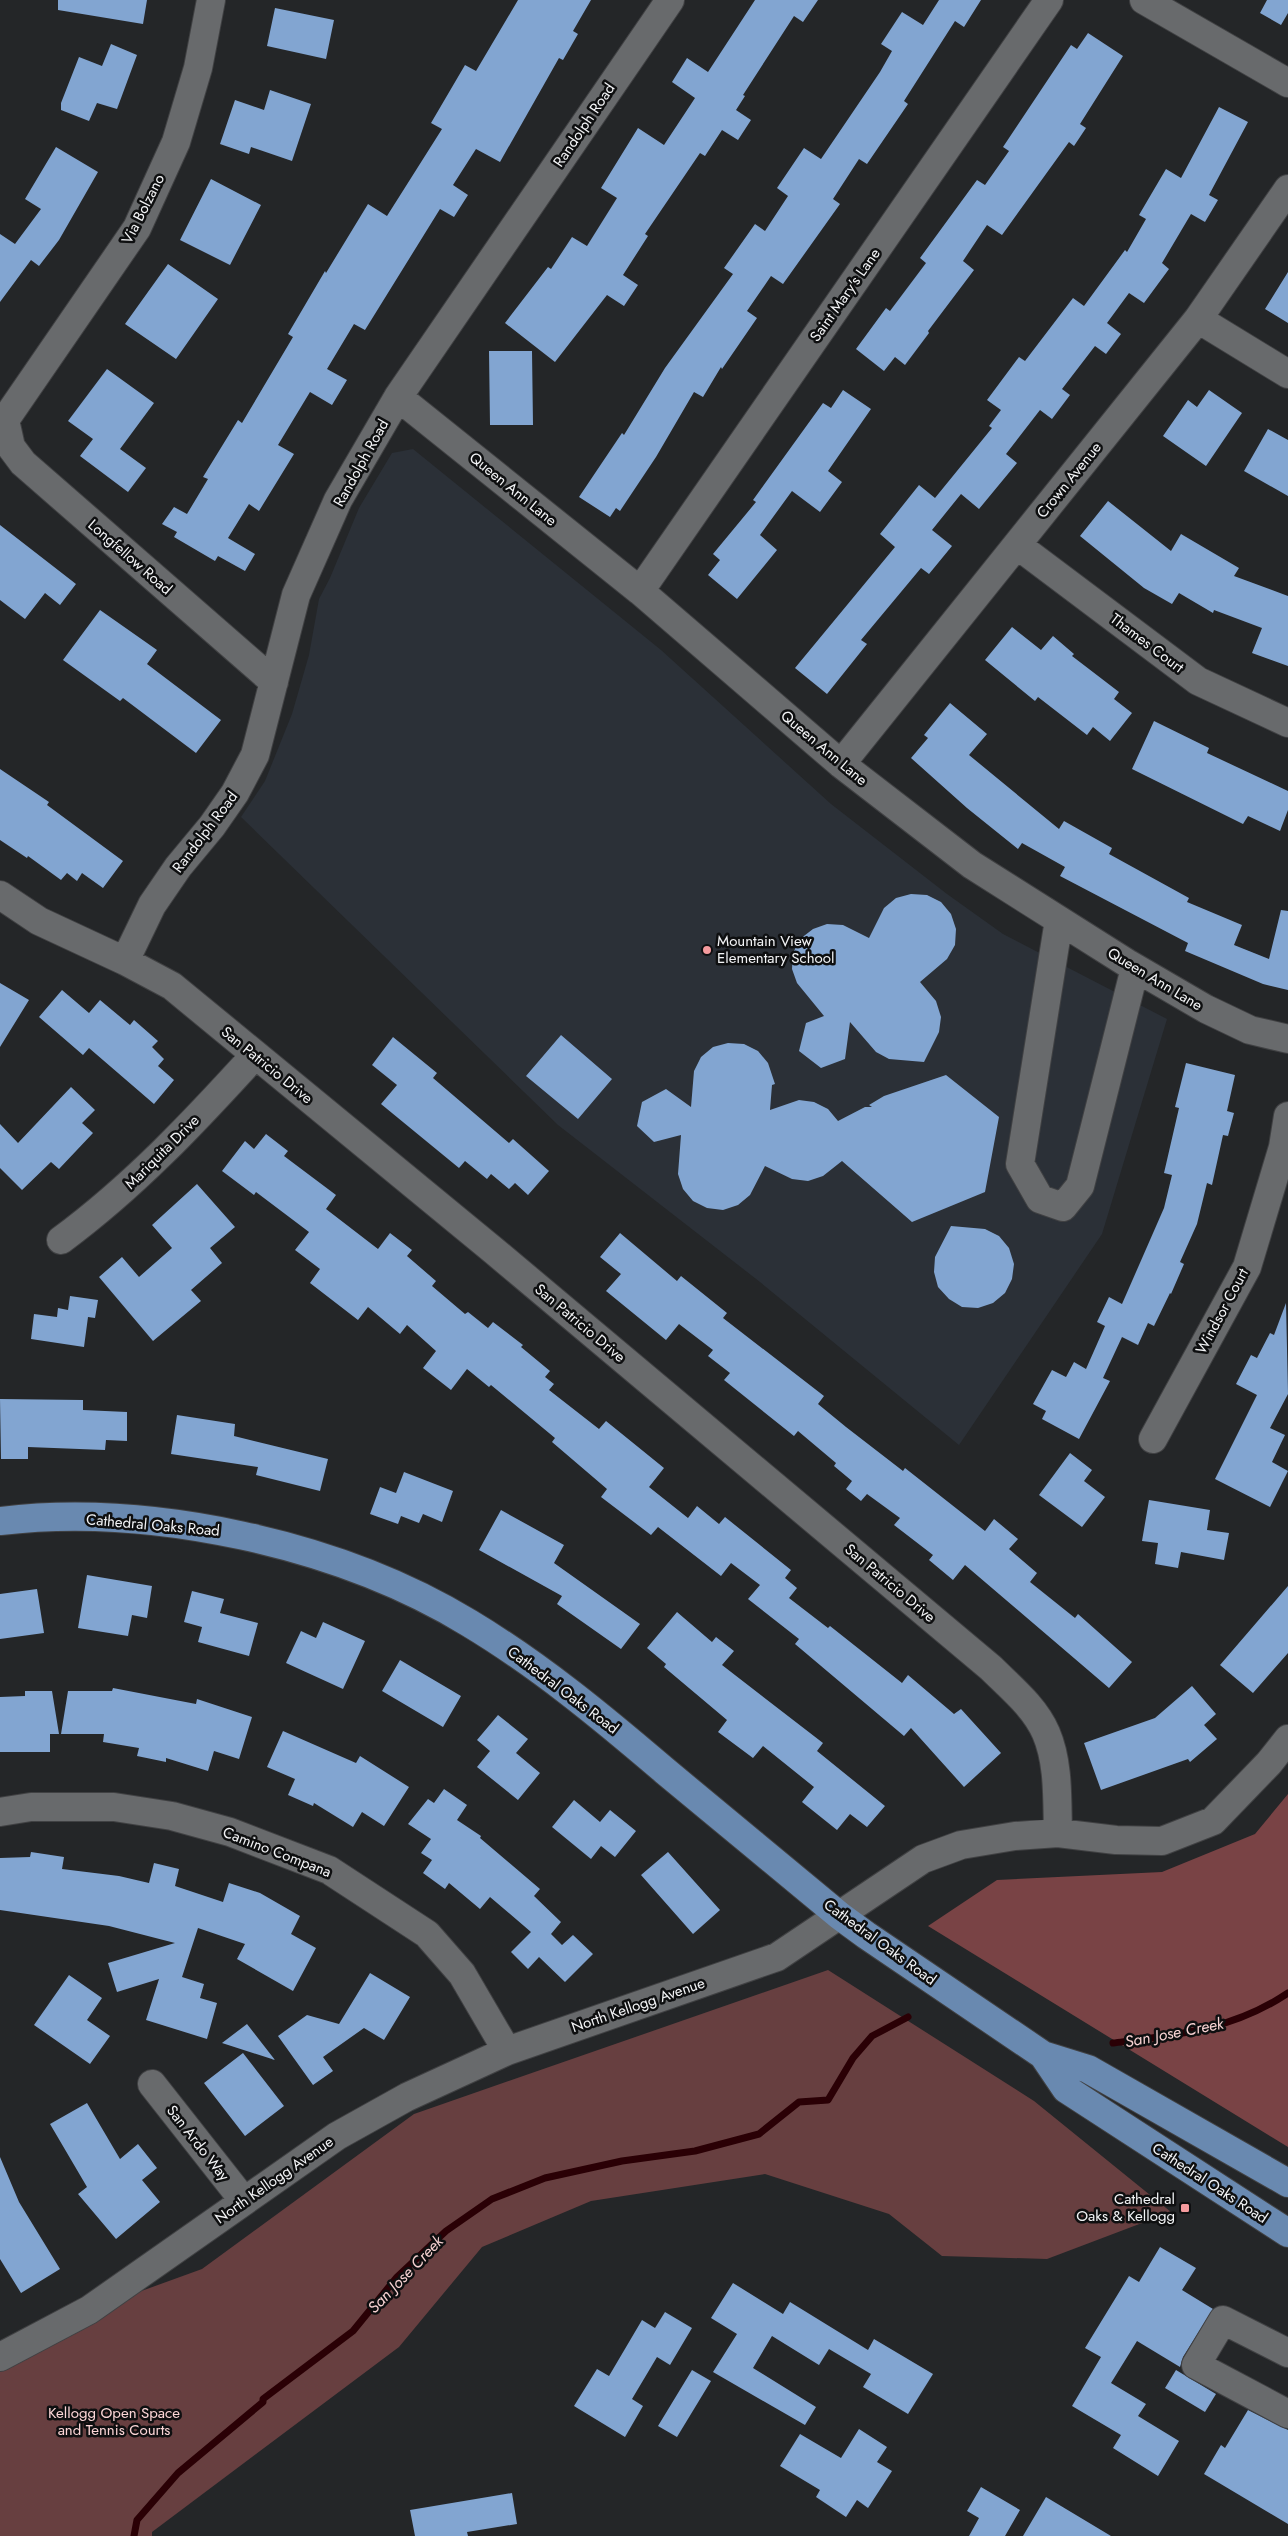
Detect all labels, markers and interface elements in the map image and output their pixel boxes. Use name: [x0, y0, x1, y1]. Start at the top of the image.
street label: Randolph Road: [548, 79, 620, 171]
street label: Via Bolzano: [116, 170, 170, 248]
street label: Saint Mary's Lane: [805, 244, 886, 346]
street label: Randolph Road: [328, 415, 394, 511]
street label: Crown Avenue: [1031, 437, 1107, 523]
street label: Queen Ann Lane: [464, 447, 562, 531]
street label: Longfellow Road: [83, 514, 177, 600]
street label: Thames Court: [1106, 608, 1189, 678]
street label: Queen Ann Lane: [776, 705, 872, 791]
street label: Randolph Road: [167, 787, 243, 877]
place label: Mountain View Elementary School: [717, 930, 834, 969]
street label: Queen Ann Lane: [1103, 942, 1207, 1016]
marker: Mountain View Elementary School: [701, 944, 713, 956]
street label: San Patricio Drive: [216, 1021, 318, 1109]
street label: Mariquita Drive: [120, 1110, 204, 1194]
street label: Windsor Court: [1190, 1264, 1254, 1358]
street label: San Patricio Drive: [530, 1278, 630, 1368]
street label: Cathedral Oaks Road: [85, 1508, 221, 1542]
street label: San Patricio Drive: [840, 1538, 940, 1628]
street label: Cathedral Oaks Road: [503, 1641, 623, 1739]
street label: Camino Compana: [220, 1821, 334, 1883]
street label: Cathedral Oaks Road: [819, 1894, 941, 1990]
street label: North Kellogg Avenue: [568, 1972, 708, 2038]
water label: San Jose Creek: [1123, 2011, 1227, 2053]
street label: San Ardo Way: [161, 2100, 235, 2186]
street label: North Kellogg Avenue: [210, 2131, 338, 2229]
street label: Cathedral Oaks Road: [1148, 2137, 1272, 2229]
place label: Cathedral Oaks & Kellogg: [1076, 2188, 1175, 2227]
marker: Cathedral Oaks & Kellogg: [1179, 2202, 1191, 2214]
water label: San Jose Creek: [362, 2229, 449, 2318]
park label: Kellogg Open Space and Tennis Courts: [48, 2402, 180, 2441]

